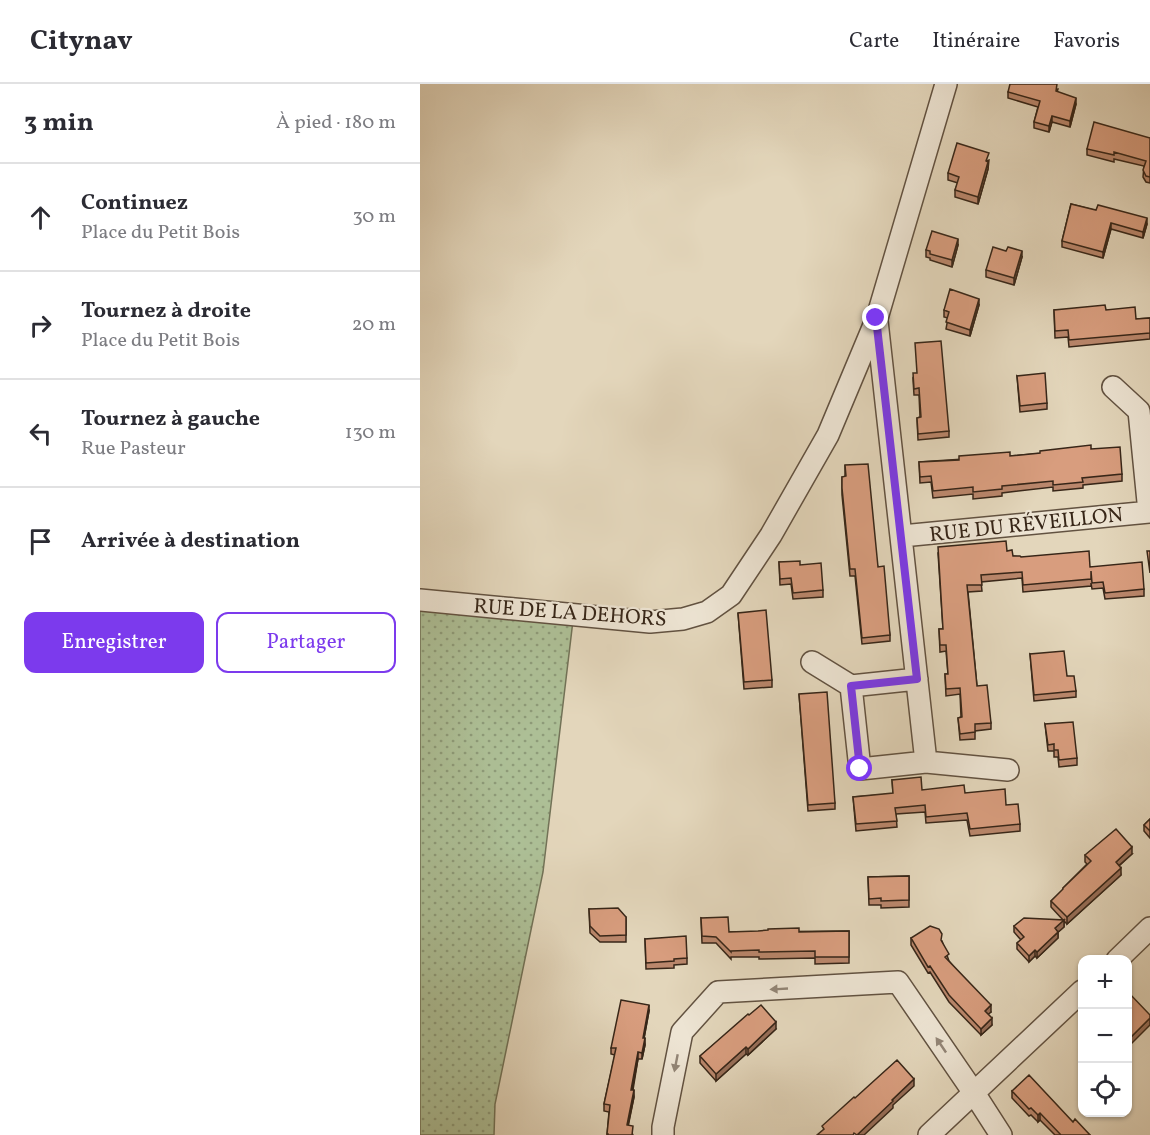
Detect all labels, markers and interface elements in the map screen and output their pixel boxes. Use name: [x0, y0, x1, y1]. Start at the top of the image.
text: Citynav: [30, 22, 133, 61]
text: Carte: [849, 27, 899, 56]
text: Itinéraire: [932, 27, 1020, 56]
text: Favoris: [1053, 27, 1120, 56]
text: 3 min: [24, 105, 94, 141]
text: À pied · 180 m: [276, 109, 396, 137]
text: Continuez: [81, 188, 188, 219]
icon: ahead: [24, 201, 57, 234]
text: 30 m: [352, 203, 396, 231]
text: Place du Petit Bois: [81, 219, 240, 247]
text: Tournez à droite: [81, 296, 251, 327]
route end: [862, 304, 888, 330]
icon: right: [24, 309, 57, 342]
text: 20 m: [352, 311, 396, 339]
text: Place du Petit Bois: [81, 327, 240, 355]
text: Tournez à gauche: [81, 404, 260, 435]
icon: left: [24, 417, 57, 450]
text: 130 m: [345, 419, 396, 447]
text: Rue Pasteur: [81, 435, 186, 463]
street label: RUE DU RÉVEILLON: [928, 501, 1124, 550]
icon: arrive: [24, 525, 57, 558]
text: Arrivée à destination: [81, 526, 300, 557]
street label: RUE DE LA DEHORS: [472, 592, 667, 635]
button: Enregistrer: [24, 612, 204, 673]
button: Partager: [216, 612, 396, 673]
route start: [846, 755, 872, 781]
map controls: [1078, 955, 1132, 1117]
button: +: [1078, 955, 1132, 1009]
one-way arrow: [769, 984, 788, 993]
button: −: [1078, 1009, 1132, 1063]
one-way arrow: [935, 1037, 947, 1053]
one-way arrow: [671, 1053, 680, 1072]
button: locate: [1078, 1063, 1132, 1117]

